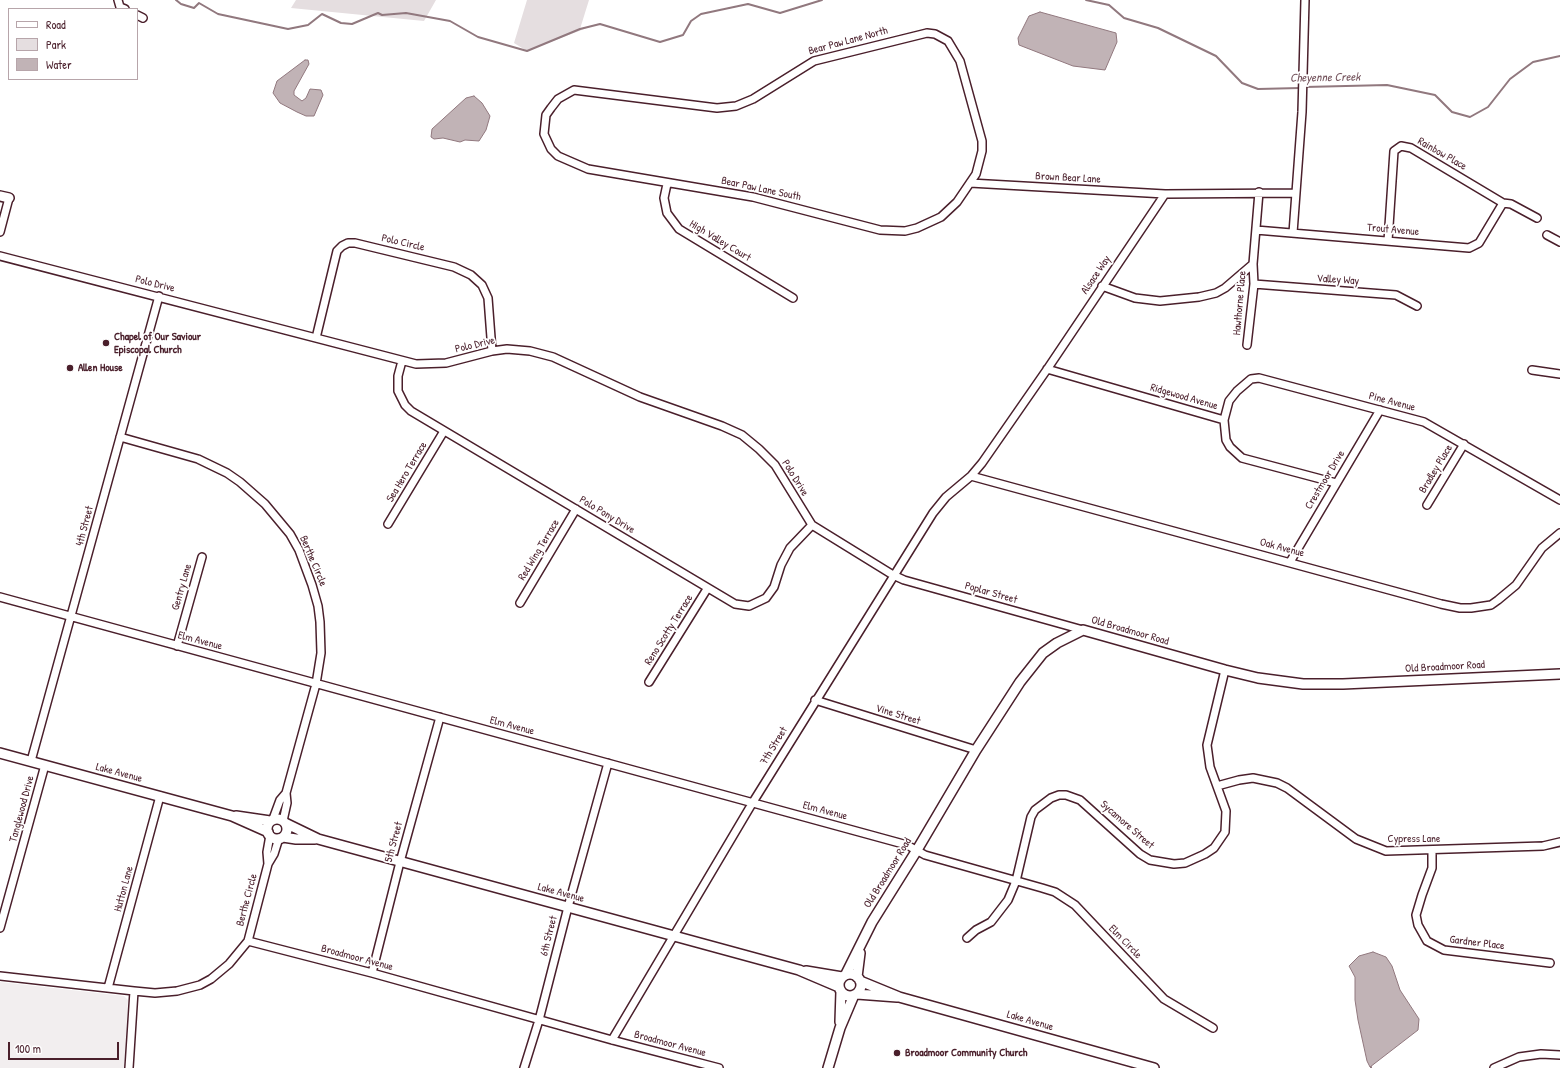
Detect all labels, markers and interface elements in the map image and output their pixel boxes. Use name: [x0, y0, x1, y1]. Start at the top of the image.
legend: [8, 8, 138, 80]
text: Road: [46, 16, 66, 33]
street label: Bear Paw Lane North: [807, 24, 889, 58]
text: Park: [46, 36, 66, 53]
text: Water: [46, 56, 72, 73]
water label: Cheyenne Creek: [1290, 70, 1360, 86]
street label: Rainbow Place: [1415, 135, 1469, 173]
street label: Brown Bear Lane: [1035, 170, 1101, 186]
street label: Bear Paw Lane South: [720, 174, 802, 204]
street label: High Valley Court: [687, 217, 753, 265]
street label: Trout Avenue: [1366, 221, 1420, 239]
street label: Polo Circle: [380, 232, 426, 254]
street label: Alsace Way: [1078, 253, 1114, 297]
street label: Hawthorne Place: [1231, 270, 1249, 336]
street label: Valley Way: [1316, 272, 1360, 288]
street label: Polo Drive: [134, 273, 176, 295]
place label: Chapel of Our Saviour Episcopal Church: [114, 330, 201, 356]
street label: Polo Drive: [454, 334, 496, 356]
marker: Chapel of Our Saviour Episcopal Church: [101, 338, 111, 348]
place label: Allen House: [78, 361, 123, 375]
marker: Allen House: [65, 363, 75, 373]
street label: Ridgewood Avenue: [1149, 381, 1219, 413]
street label: Pine Avenue: [1367, 389, 1417, 415]
street label: Sea Hero Terrace: [384, 439, 430, 505]
street label: Bradley Place: [1416, 442, 1456, 496]
street label: Crestmoor Drive: [1302, 448, 1348, 512]
street label: Polo Drive: [779, 457, 811, 499]
street label: Polo Pony Drive: [577, 493, 637, 537]
street label: 4th Street: [73, 505, 97, 547]
street label: Red Wing Terrace: [516, 517, 562, 583]
street label: Berthe Circle: [296, 534, 330, 588]
street label: Oak Avenue: [1258, 536, 1306, 560]
street label: Gentry Lane: [169, 562, 195, 612]
street label: Poplar Street: [963, 579, 1019, 607]
street label: Reno Scotty Terrace: [642, 592, 696, 668]
street label: Old Broadmoor Road: [1090, 614, 1170, 648]
street label: Elm Avenue: [176, 629, 224, 653]
street label: Old Broadmoor Road: [1405, 658, 1485, 676]
street label: Vine Street: [874, 702, 922, 728]
street label: Elm Avenue: [488, 714, 536, 738]
street label: 7th Street: [758, 725, 790, 767]
street label: Lake Avenue: [94, 760, 144, 786]
street label: Tanglewood Drive: [7, 774, 37, 844]
street label: Sycamore Street: [1097, 798, 1157, 852]
street label: Elm Avenue: [801, 799, 849, 823]
street label: 5th Street: [382, 820, 406, 864]
street label: Cypress Lane: [1388, 832, 1440, 846]
street label: Old Broadmoor Road: [861, 836, 915, 910]
street label: Hutton Lane: [112, 865, 136, 913]
street label: Berthe Circle: [234, 872, 260, 928]
street label: Lake Avenue: [536, 880, 586, 906]
street label: 6th Street: [538, 915, 560, 957]
street label: Elm Circle: [1106, 922, 1144, 962]
street label: Gardner Place: [1449, 933, 1505, 953]
street label: Broadmoor Avenue: [320, 942, 394, 974]
street label: Lake Avenue: [1005, 1008, 1055, 1034]
street label: Broadmoor Avenue: [633, 1028, 707, 1060]
scale bar: [10, 1034, 121, 1060]
text: 100 m: [15, 1040, 41, 1057]
place label: Broadmoor Community Church: [905, 1046, 1027, 1060]
marker: Broadmoor Community Church: [892, 1048, 902, 1058]

